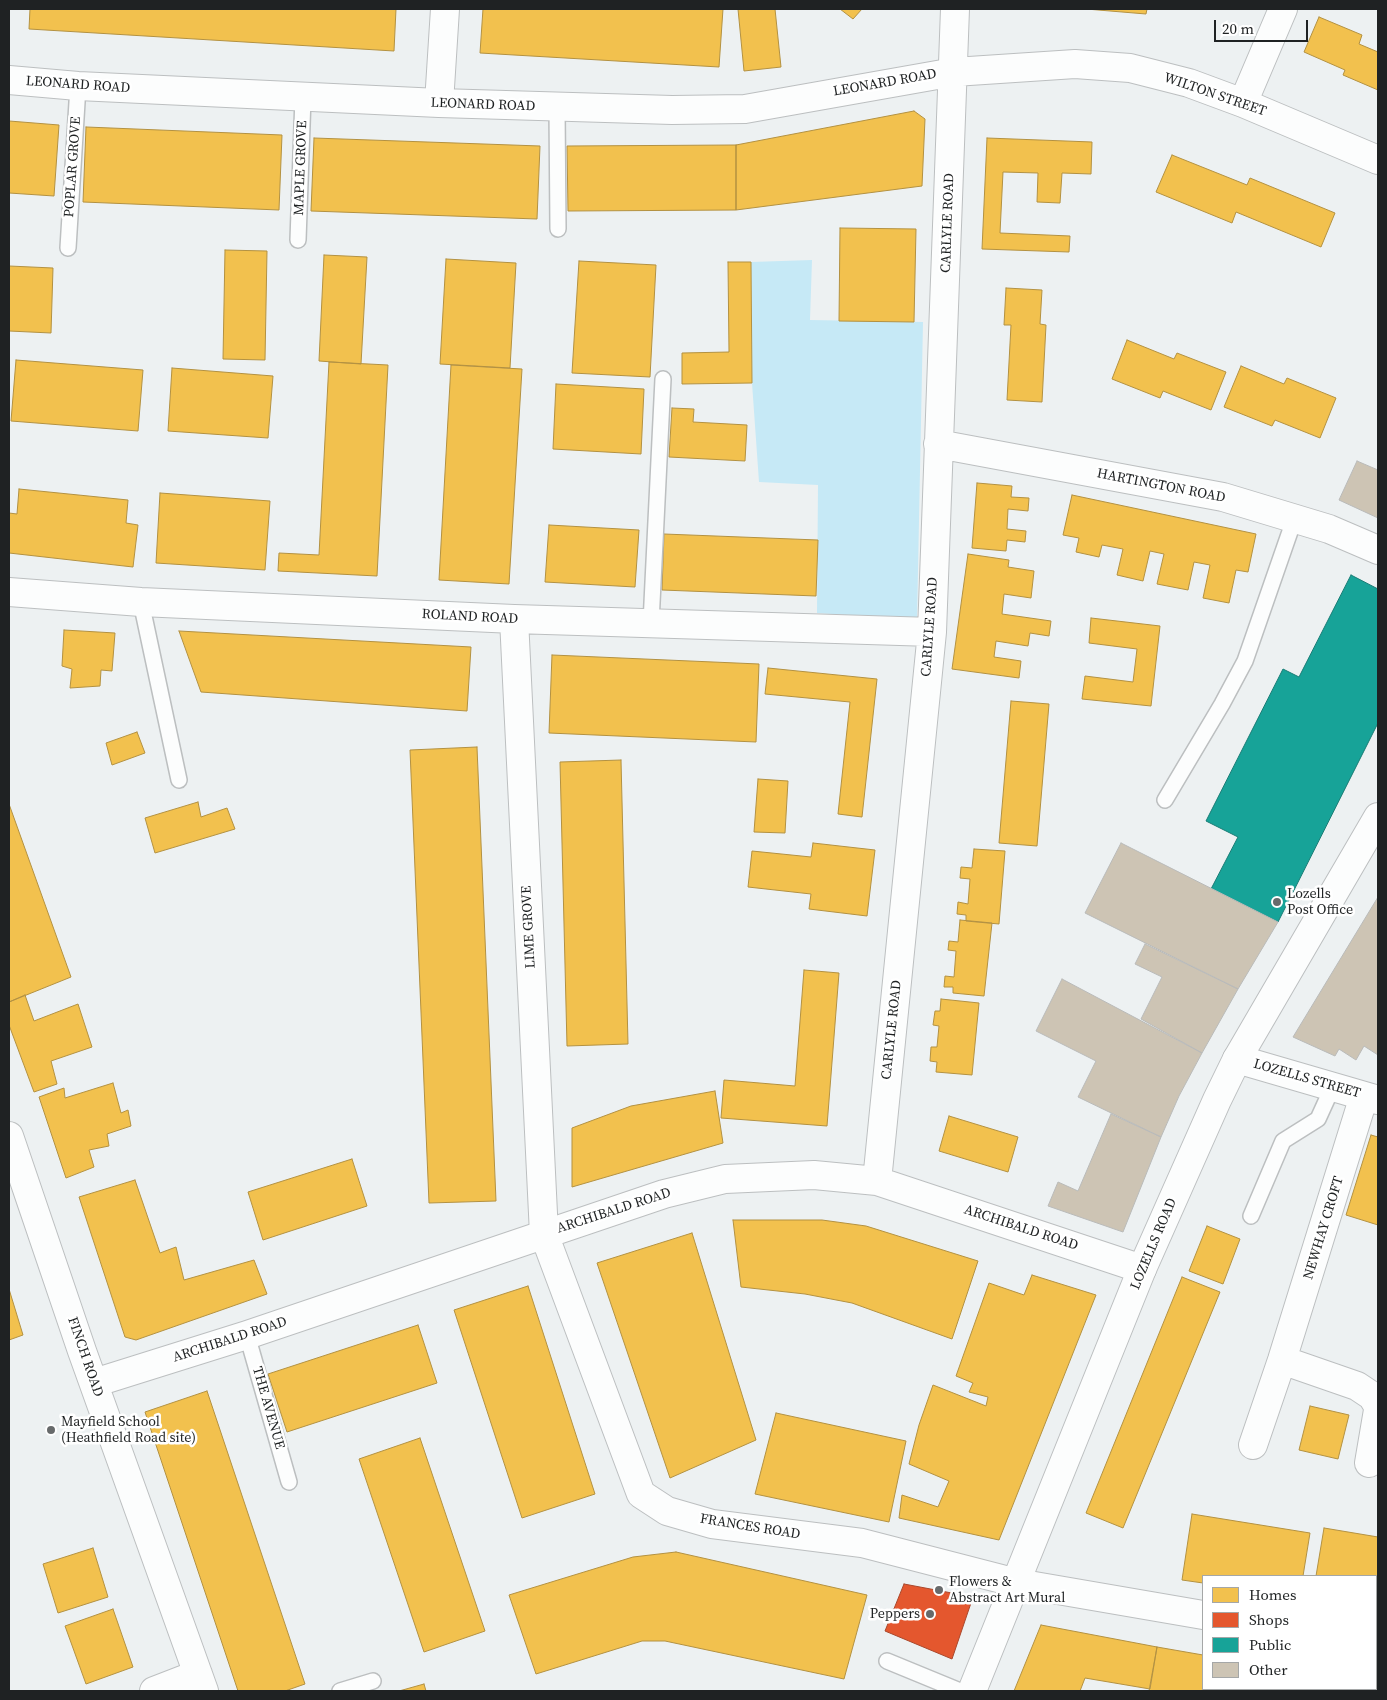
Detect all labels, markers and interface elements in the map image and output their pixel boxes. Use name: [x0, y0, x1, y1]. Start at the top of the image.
scale bar: [1217, 10, 1311, 42]
text: 20 m: [1222, 18, 1254, 39]
street label: LEONARD ROAD: [832, 66, 938, 100]
street label: WILTON STREET: [1162, 70, 1268, 120]
street label: LEONARD ROAD: [25, 73, 131, 97]
street label: LEONARD ROAD: [430, 95, 536, 115]
street label: POPLAR GROVE: [61, 116, 85, 218]
street label: MAPLE GROVE: [291, 120, 311, 216]
street label: CARLYLE ROAD: [938, 173, 958, 273]
street label: HARTINGTON ROAD: [1095, 465, 1227, 507]
street label: CARLYLE ROAD: [918, 577, 942, 677]
street label: ROLAND ROAD: [421, 606, 519, 628]
street label: LIME GROVE: [518, 885, 540, 969]
place label: Lozells Post Office: [1287, 886, 1353, 919]
marker: Lozells Post Office: [1271, 896, 1283, 908]
street label: CARLYLE ROAD: [878, 979, 906, 1081]
street label: LOZELLS STREET: [1252, 1056, 1362, 1102]
street label: NEWHAY CROFT: [1300, 1174, 1348, 1282]
street label: ARCHIBALD ROAD: [555, 1185, 673, 1237]
street label: LOZELLS ROAD: [1127, 1196, 1181, 1292]
street label: ARCHIBALD ROAD: [962, 1202, 1080, 1254]
street label: ARCHIBALD ROAD: [171, 1314, 289, 1366]
street label: FINCH ROAD: [63, 1315, 107, 1399]
street label: THE AVENUE: [248, 1365, 288, 1451]
place label: Mayfield School (Heathfield Road site): [61, 1414, 196, 1446]
marker: Mayfield School (Heathfield Road site): [45, 1424, 57, 1436]
street label: FRANCES ROAD: [699, 1511, 801, 1543]
place label: Flowers & Abstract Art Mural: [949, 1574, 1065, 1606]
legend: [1202, 1575, 1377, 1690]
marker: Flowers & Abstract Art Mural: [933, 1584, 945, 1596]
text: Homes: [1249, 1584, 1296, 1605]
place label: Peppers: [870, 1606, 920, 1622]
marker: Peppers: [924, 1608, 936, 1620]
text: Shops: [1249, 1609, 1289, 1630]
text: Public: [1249, 1634, 1291, 1655]
text: Other: [1249, 1659, 1288, 1680]

